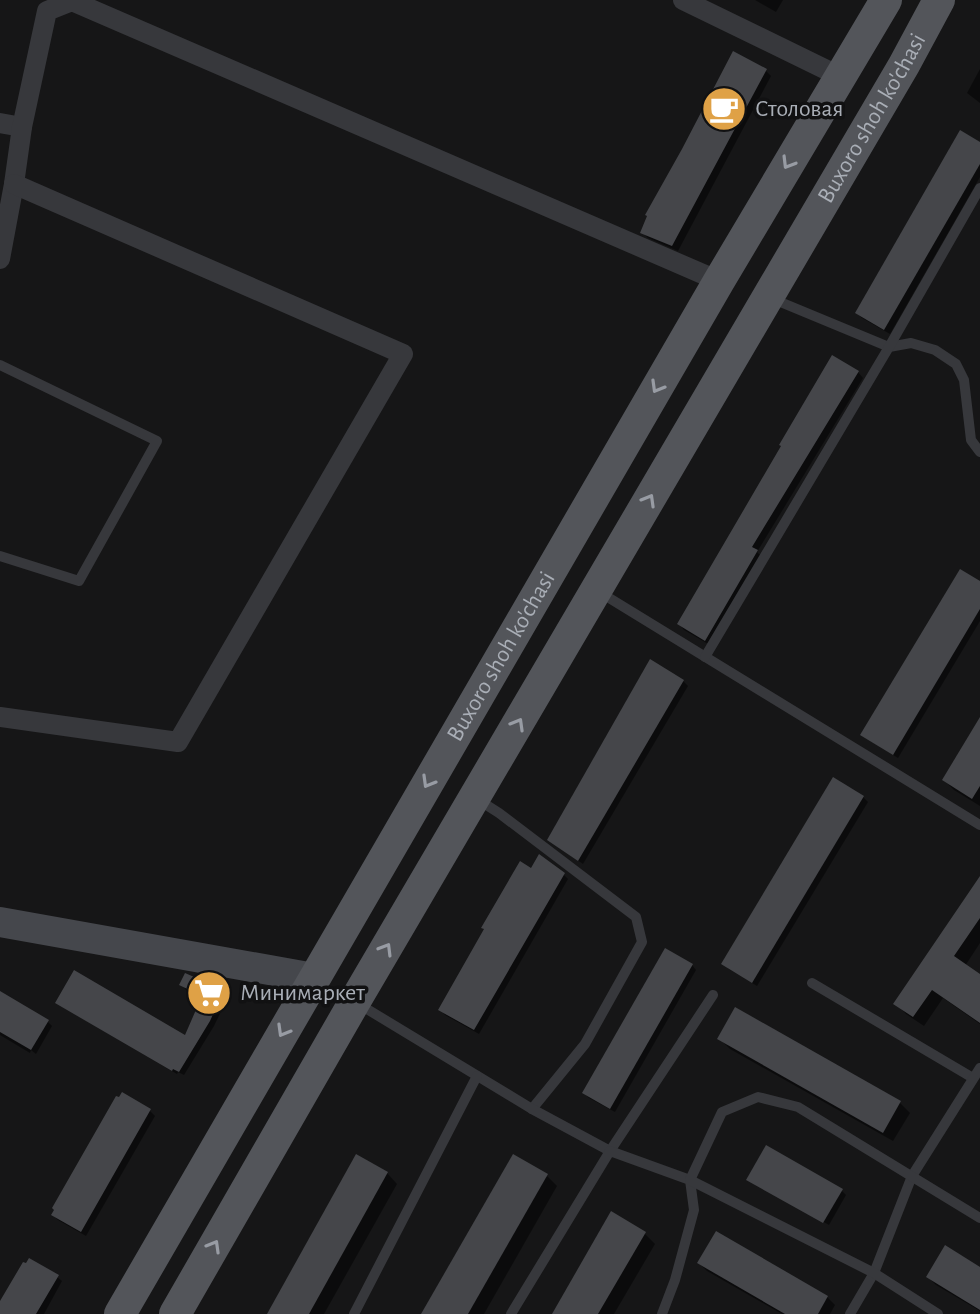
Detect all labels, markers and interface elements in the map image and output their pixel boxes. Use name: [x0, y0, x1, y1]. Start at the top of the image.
street label: Buxoro shoh ko'chasi: [814, 30, 930, 207]
cafe icon: Столовая: [700, 85, 748, 133]
place label: Столовая: [755, 97, 843, 121]
one-way arrow: [782, 154, 798, 169]
one-way arrow: [651, 378, 667, 393]
one-way arrow: [639, 494, 655, 509]
street label: Buxoro shoh ko'chasi: [443, 568, 560, 745]
one-way arrow: [508, 719, 524, 733]
one-way arrow: [422, 773, 438, 787]
one-way arrow: [376, 943, 392, 957]
supermarket icon: Минимаркет: [185, 969, 233, 1017]
place label: Минимаркет: [240, 981, 365, 1005]
one-way arrow: [277, 1022, 293, 1036]
one-way arrow: [204, 1241, 220, 1255]

